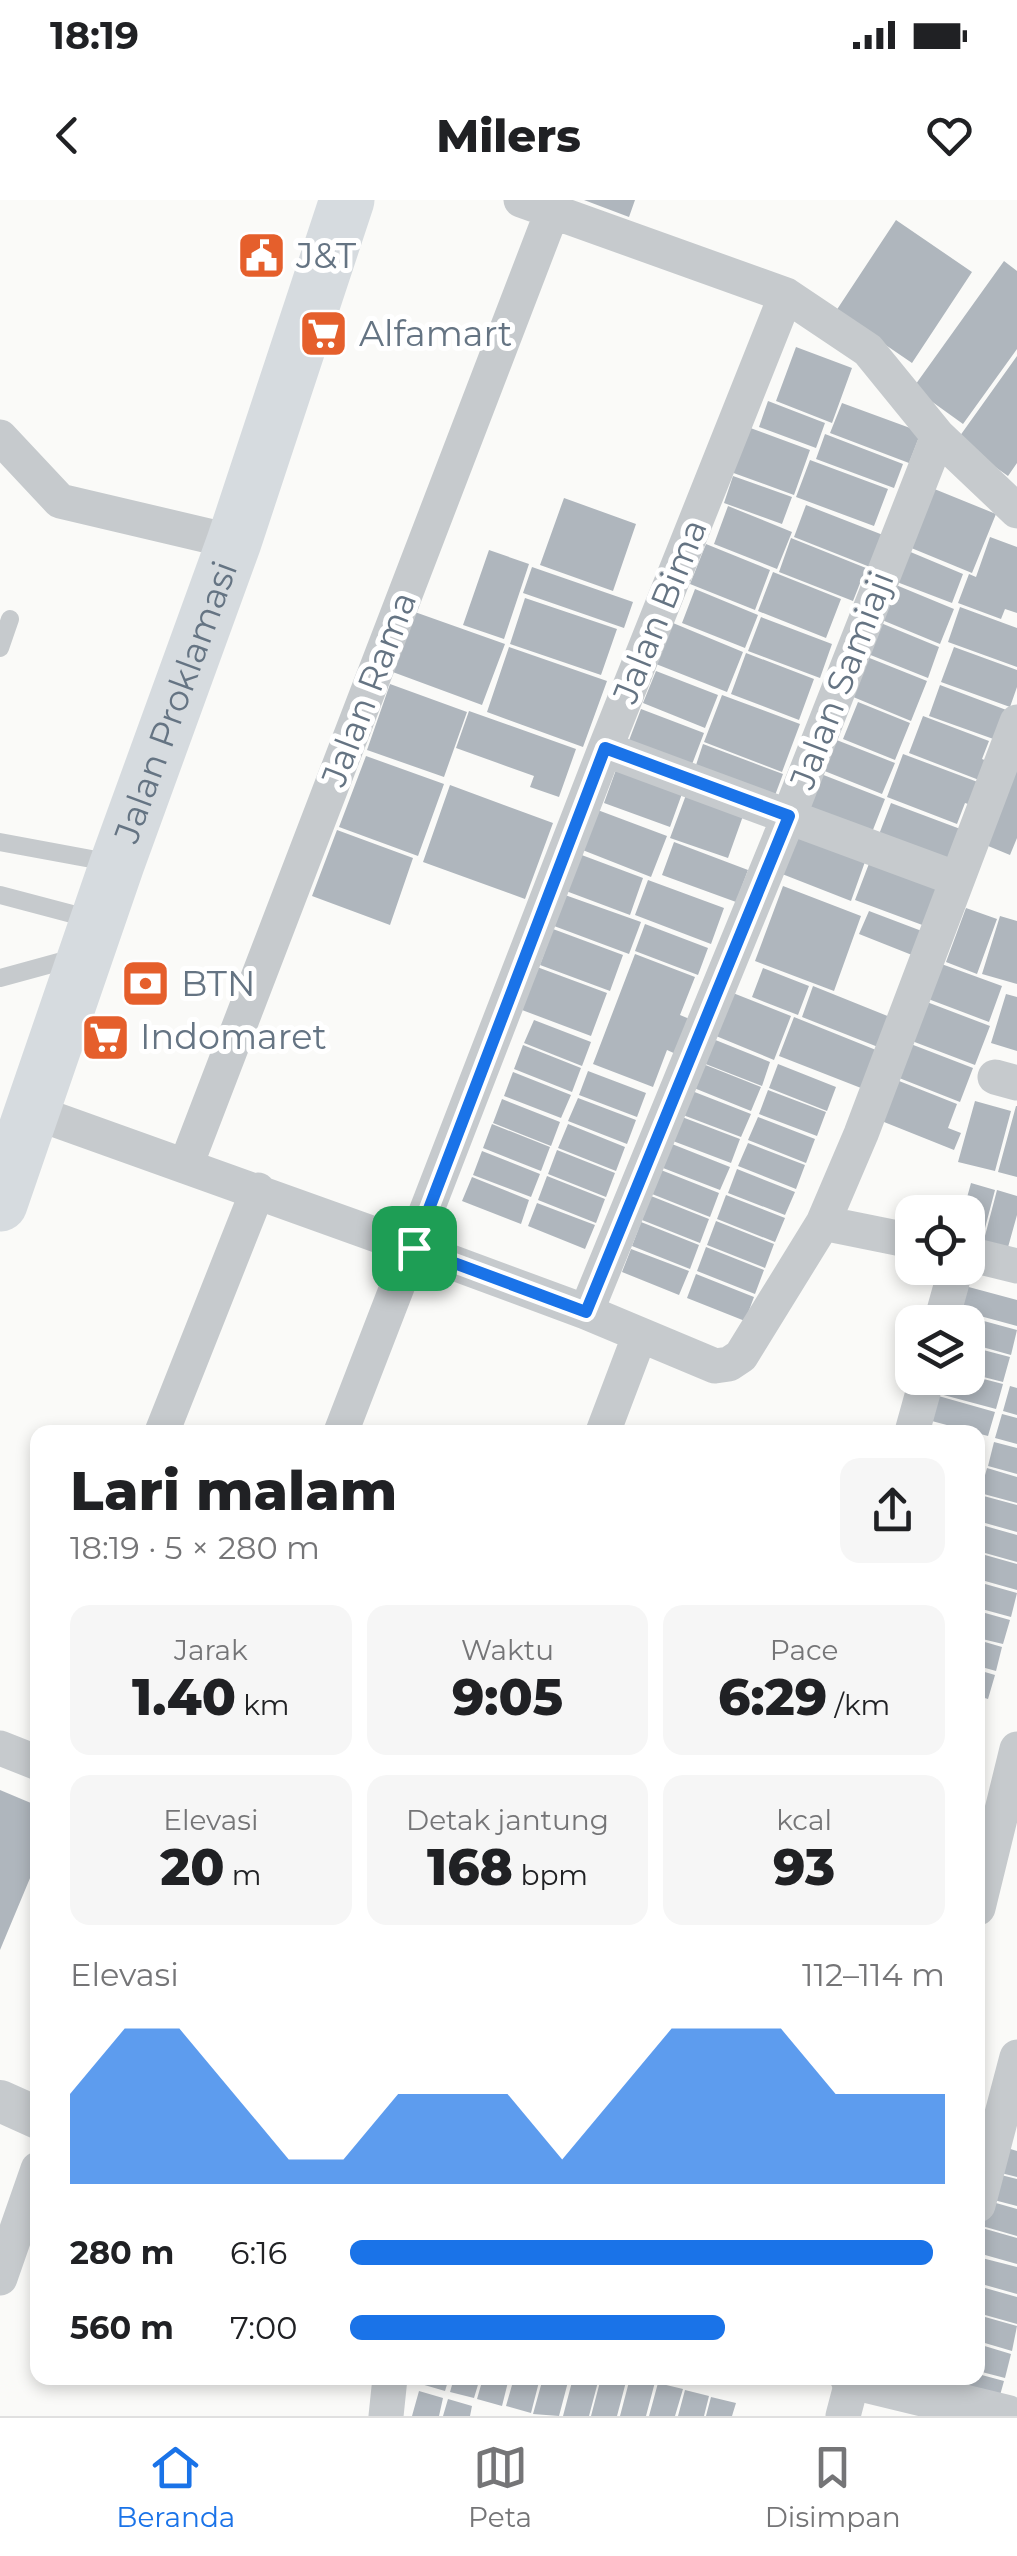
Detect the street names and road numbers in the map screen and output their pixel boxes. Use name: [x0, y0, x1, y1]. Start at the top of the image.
street label: Jalan Bima: [603, 513, 716, 710]
street label: Jalan Proklamasi: [104, 555, 246, 849]
street label: Jalan Samiaji: [780, 565, 903, 796]
street label: Jalan Rama: [311, 586, 425, 793]

